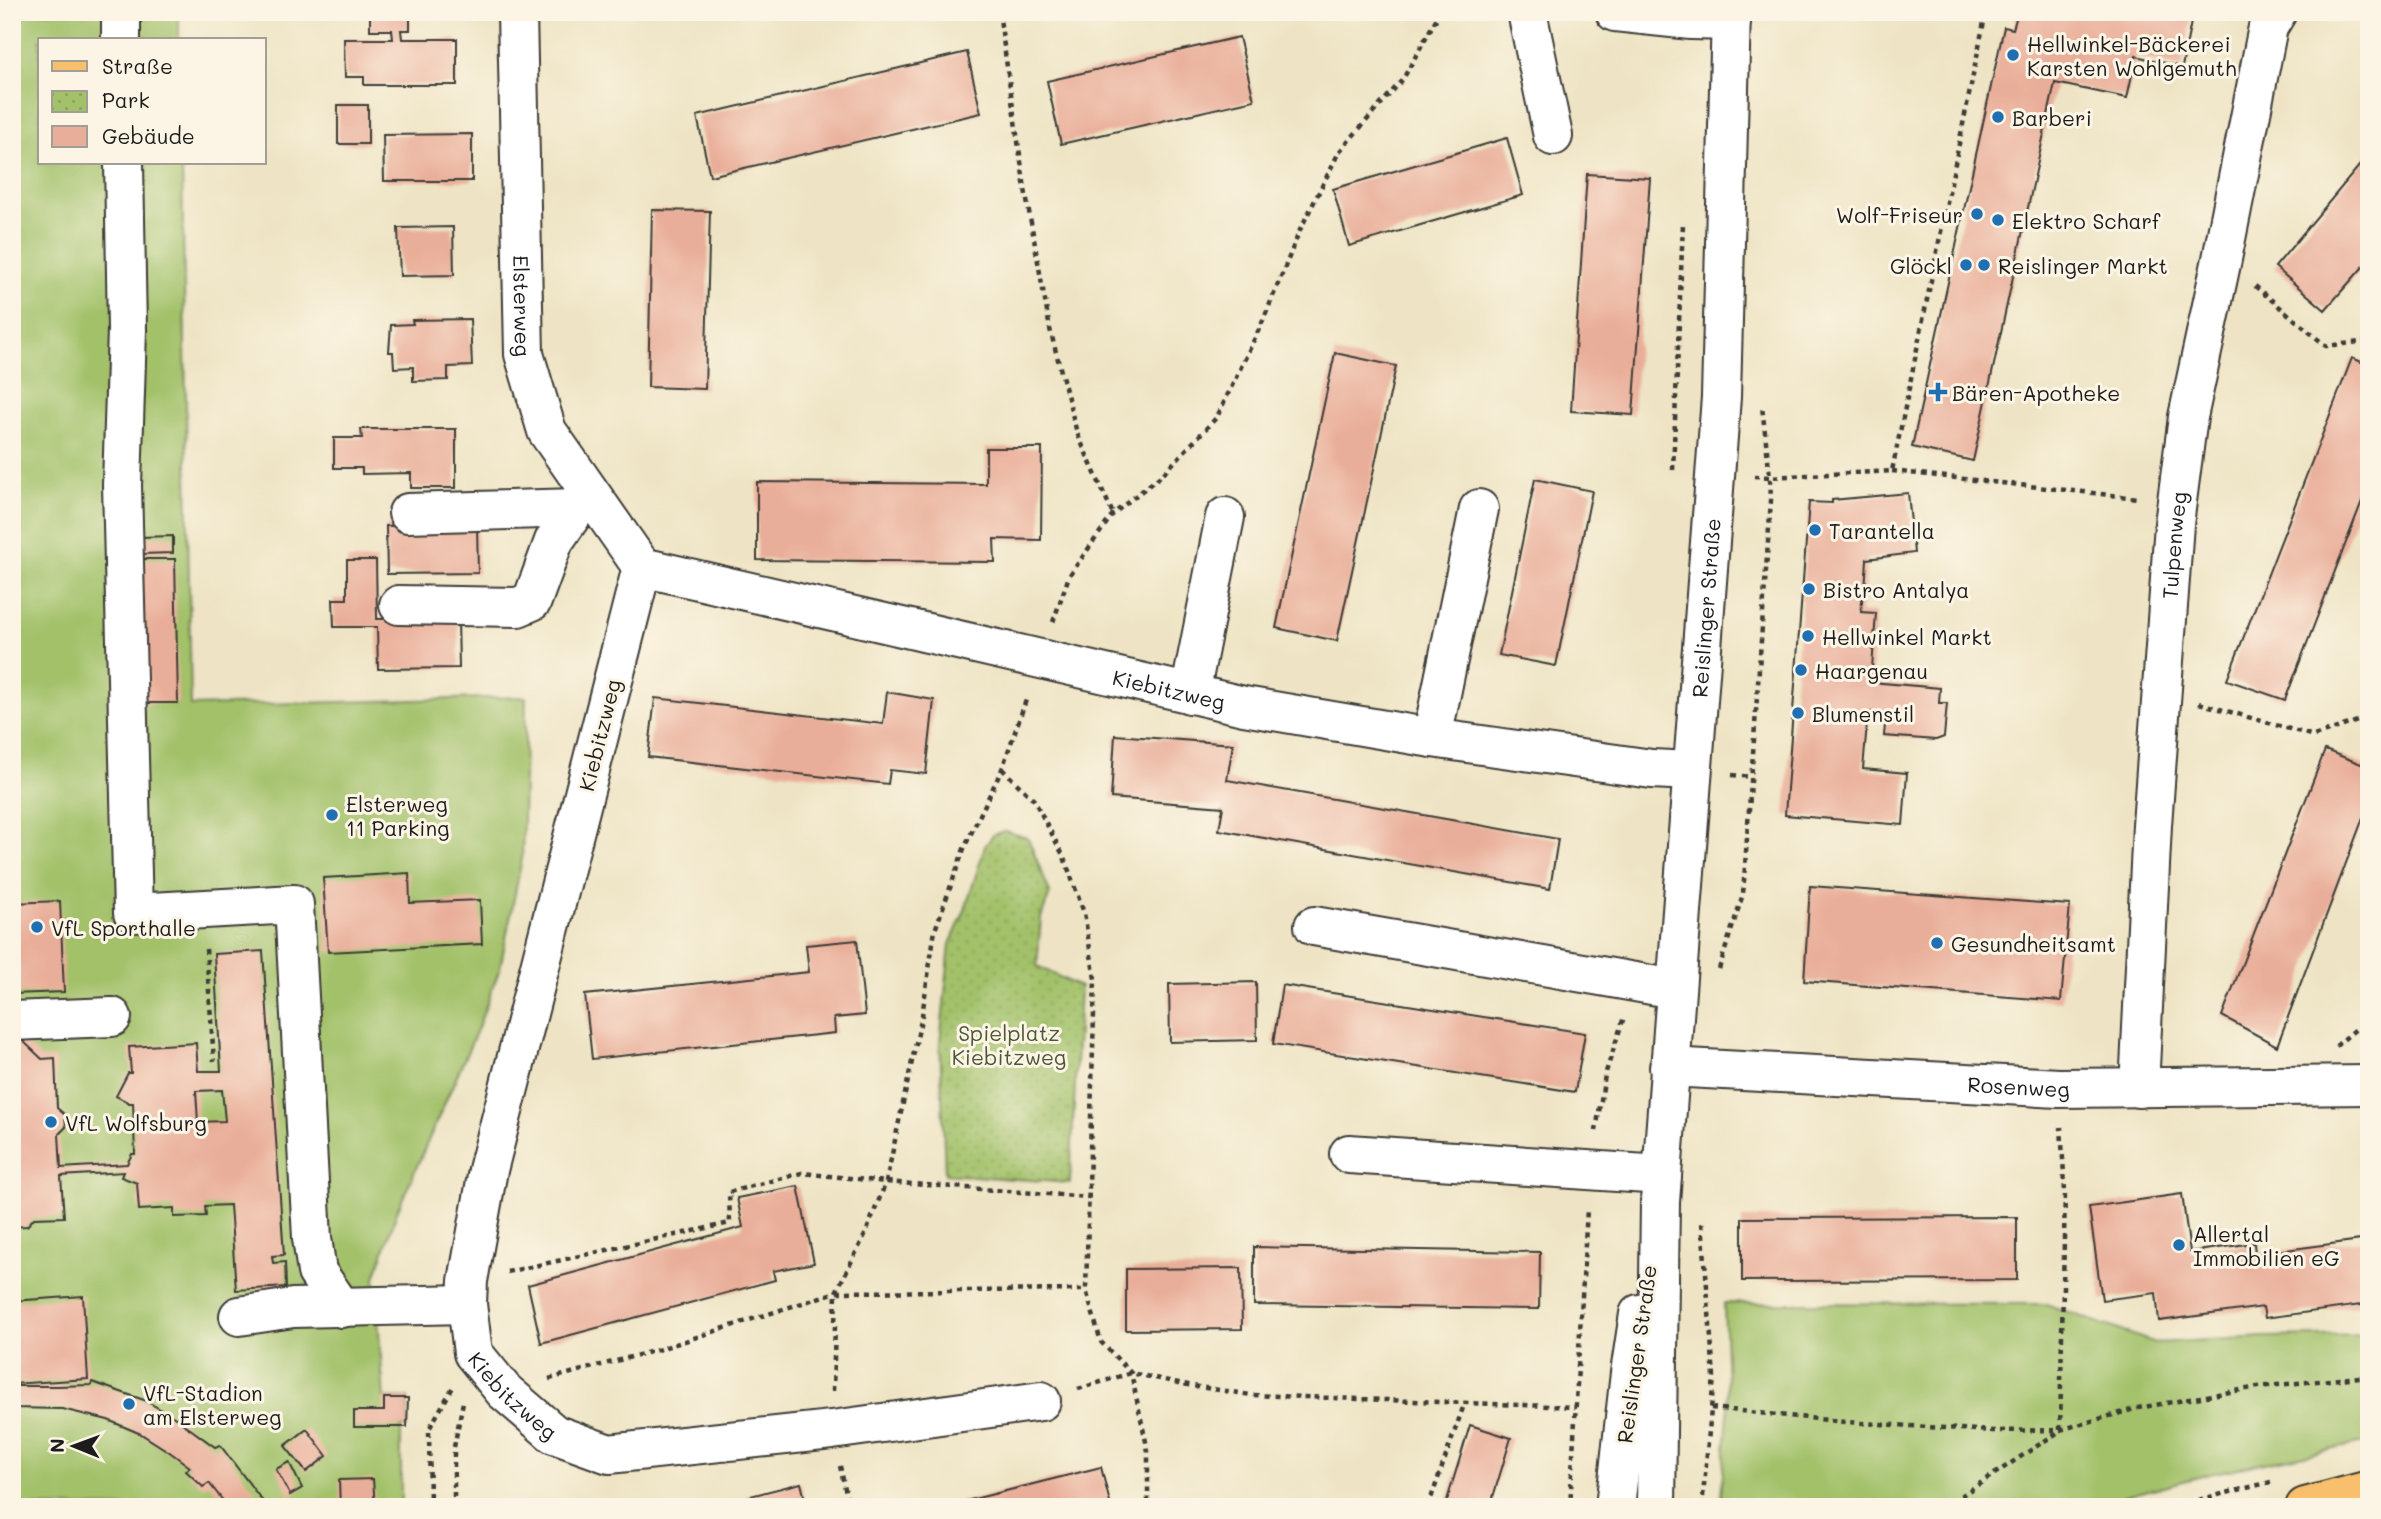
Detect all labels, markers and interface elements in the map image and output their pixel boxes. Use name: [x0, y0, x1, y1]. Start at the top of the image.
place label: Hellwinkel-Bäckerei Karsten Wohlgemuth: [2027, 30, 2237, 81]
legend: [38, 38, 266, 164]
marker: Hellwinkel-Bäckerei Karsten Wohlgemuth: [2005, 47, 2021, 63]
text: Straße: [102, 52, 173, 79]
text: Park: [102, 86, 150, 113]
place label: Barberi: [2012, 104, 2092, 131]
marker: Barberi: [1990, 109, 2006, 125]
text: Gebäude: [102, 122, 195, 149]
place label: Wolf-Friseur: [1836, 201, 1963, 228]
marker: Wolf-Friseur: [1969, 206, 1985, 222]
place label: Elektro Scharf: [2012, 207, 2161, 234]
marker: Elektro Scharf: [1990, 212, 2006, 228]
place label: Glöckl: [1890, 252, 1952, 279]
place label: Reislinger Markt: [1998, 252, 2168, 279]
street label: Elsterweg: [508, 255, 538, 357]
marker: Glöckl: [1958, 257, 1974, 273]
marker: Reislinger Markt: [1976, 257, 1992, 273]
place label: Bären-Apotheke: [1952, 379, 2120, 406]
marker: Bären-Apotheke: [1930, 384, 1946, 400]
street label: Tulpenweg: [2155, 490, 2192, 600]
street label: Reislinger Straße: [1685, 517, 1725, 698]
place label: Tarantella: [1829, 517, 1935, 544]
marker: Tarantella: [1807, 522, 1823, 538]
place label: Bistro Antalya: [1823, 576, 1969, 603]
marker: Bistro Antalya: [1801, 581, 1817, 597]
place label: Hellwinkel Markt: [1822, 623, 1992, 650]
marker: Hellwinkel Markt: [1800, 628, 1816, 644]
place label: Haargenau: [1815, 657, 1928, 684]
marker: Haargenau: [1793, 662, 1809, 678]
street label: Kiebitzweg: [1110, 663, 1228, 715]
street label: Kiebitzweg: [572, 676, 626, 794]
place label: Blumenstil: [1812, 700, 1914, 727]
marker: Blumenstil: [1790, 705, 1806, 721]
place label: Elsterweg 11 Parking: [346, 790, 449, 841]
marker: Elsterweg 11 Parking: [324, 807, 340, 823]
place label: VfL Sporthalle: [51, 914, 196, 941]
marker: VfL Sporthalle: [29, 919, 45, 935]
place label: Gesundheitsamt: [1951, 930, 2116, 957]
marker: Gesundheitsamt: [1929, 935, 1945, 951]
park label: Spielplatz Kiebitzweg: [952, 1019, 1066, 1070]
street label: Rosenweg: [1967, 1070, 2070, 1102]
place label: VfL Wolfsburg: [65, 1109, 207, 1136]
marker: VfL Wolfsburg: [43, 1114, 59, 1130]
place label: Allertal Immobilien eG: [2193, 1220, 2340, 1271]
marker: Allertal Immobilien eG: [2171, 1237, 2187, 1253]
street label: Reislinger Straße: [1610, 1263, 1662, 1445]
street label: Kiebitzweg: [463, 1345, 563, 1445]
place label: VfL-Stadion am Elsterweg: [143, 1379, 281, 1430]
marker: VfL-Stadion am Elsterweg: [121, 1396, 137, 1412]
north arrow: [38, 1410, 108, 1480]
text: N: [44, 1438, 69, 1453]

